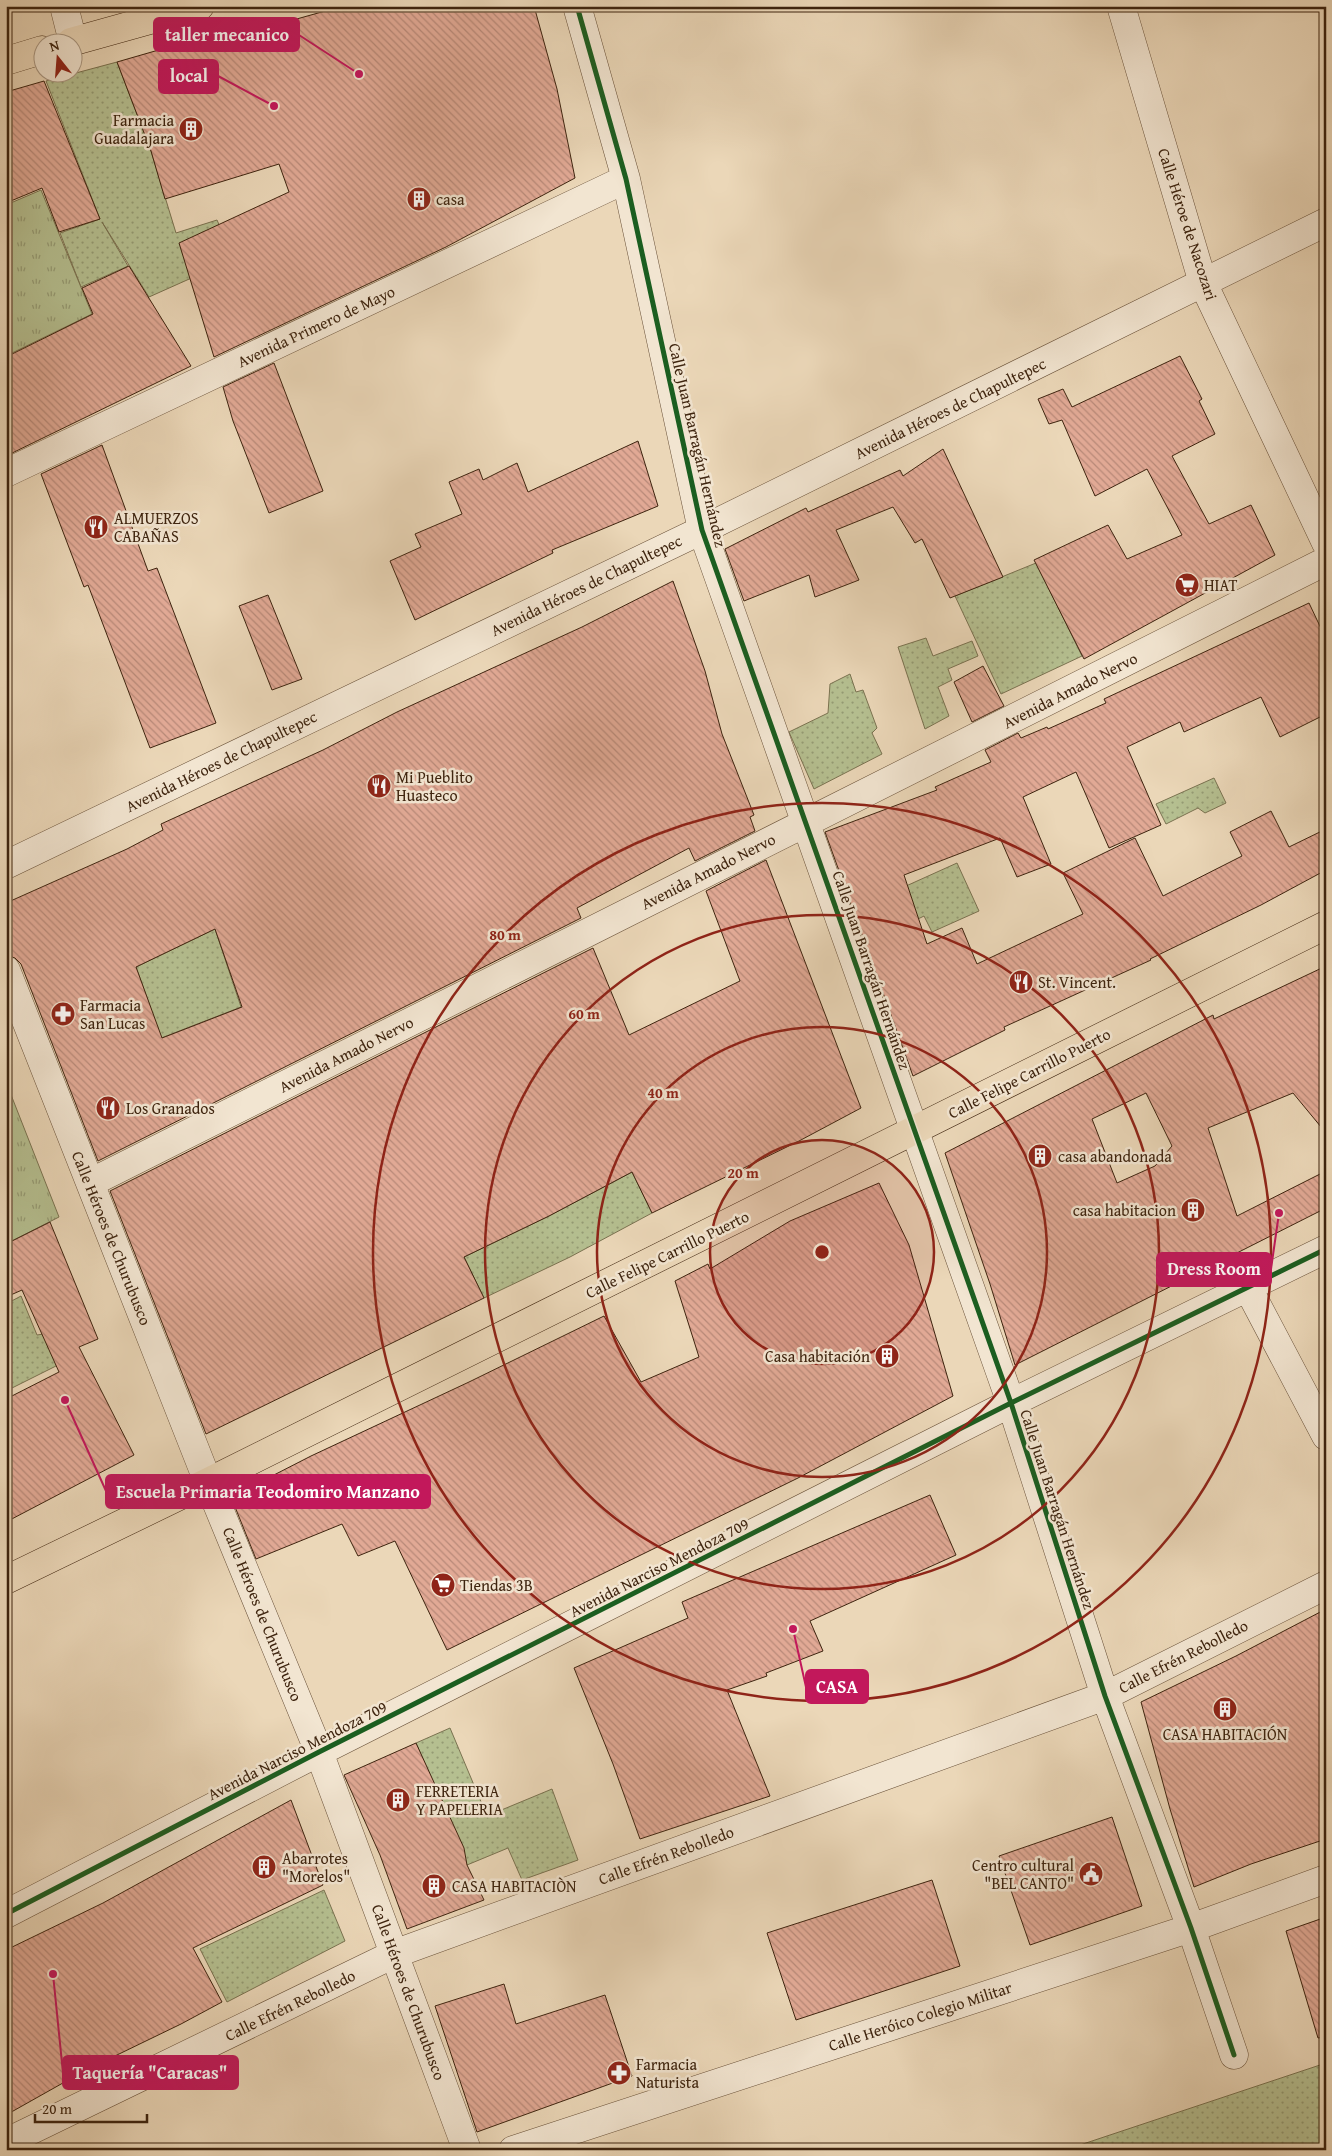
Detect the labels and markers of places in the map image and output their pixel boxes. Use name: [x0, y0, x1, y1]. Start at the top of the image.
callout: taller mecanico: [154, 18, 299, 51]
callout: local: [159, 60, 218, 93]
place label: Farmacia Guadalajara: [94, 108, 174, 150]
building icon: Farmacia Guadalajara: [178, 116, 204, 142]
building icon: casa: [406, 186, 432, 212]
place label: casa: [436, 187, 465, 211]
place label: ALMUERZOS CABAÑAS: [114, 506, 199, 548]
restaurant icon: ALMUERZOS CABAÑAS: [83, 514, 109, 540]
supermarket icon: HIAT: [1174, 572, 1200, 598]
place label: HIAT: [1204, 573, 1237, 597]
place label: Mi Pueblito Huasteco: [396, 765, 473, 807]
restaurant icon: Mi Pueblito Huasteco: [366, 773, 392, 799]
restaurant icon: St. Vincent.: [1008, 969, 1034, 995]
place label: St. Vincent.: [1038, 970, 1116, 994]
place label: Farmacia San Lucas: [80, 993, 145, 1035]
pharmacy icon: Farmacia San Lucas: [50, 1001, 76, 1027]
restaurant icon: Los Granados: [95, 1095, 121, 1121]
place label: Los Granados: [126, 1096, 215, 1120]
building icon: casa abandonada: [1027, 1143, 1053, 1169]
place label: casa abandonada: [1058, 1144, 1172, 1168]
building icon: casa habitacion: [1180, 1197, 1206, 1223]
place label: casa habitacion: [1073, 1198, 1176, 1222]
centre of rings: [813, 1243, 831, 1261]
callout: Dress Room: [1157, 1253, 1271, 1286]
building icon: Casa habitación: [874, 1343, 900, 1369]
place label: Casa habitación: [765, 1344, 870, 1368]
callout: Escuela Primaria Teodomiro Manzano: [106, 1475, 430, 1508]
supermarket icon: Tiendas 3B: [430, 1572, 456, 1598]
place label: Tiendas 3B: [460, 1573, 533, 1597]
callout: CASA: [806, 1670, 868, 1703]
building icon: CASA HABITACIÓN: [1212, 1696, 1238, 1722]
place label: CASA HABITACIÓN: [1163, 1722, 1288, 1746]
place label: FERRETERIA Y PAPELERIA: [416, 1779, 503, 1821]
building icon: FERRETERIA Y PAPELERIA: [385, 1787, 411, 1813]
place label: Abarrotes "Morelos": [282, 1846, 350, 1888]
place label: Centro cultural "BEL CANTO": [972, 1853, 1075, 1895]
building icon: Abarrotes "Morelos": [251, 1854, 277, 1880]
public building icon: Centro cultural "BEL CANTO": [1078, 1861, 1104, 1887]
building icon: CASA HABITACIÒN: [421, 1873, 447, 1899]
place label: CASA HABITACIÒN: [452, 1874, 577, 1898]
place label: Farmacia Naturista: [636, 2052, 699, 2094]
callout: Taquería "Caracas": [63, 2056, 238, 2089]
pharmacy icon: Farmacia Naturista: [606, 2060, 632, 2086]

